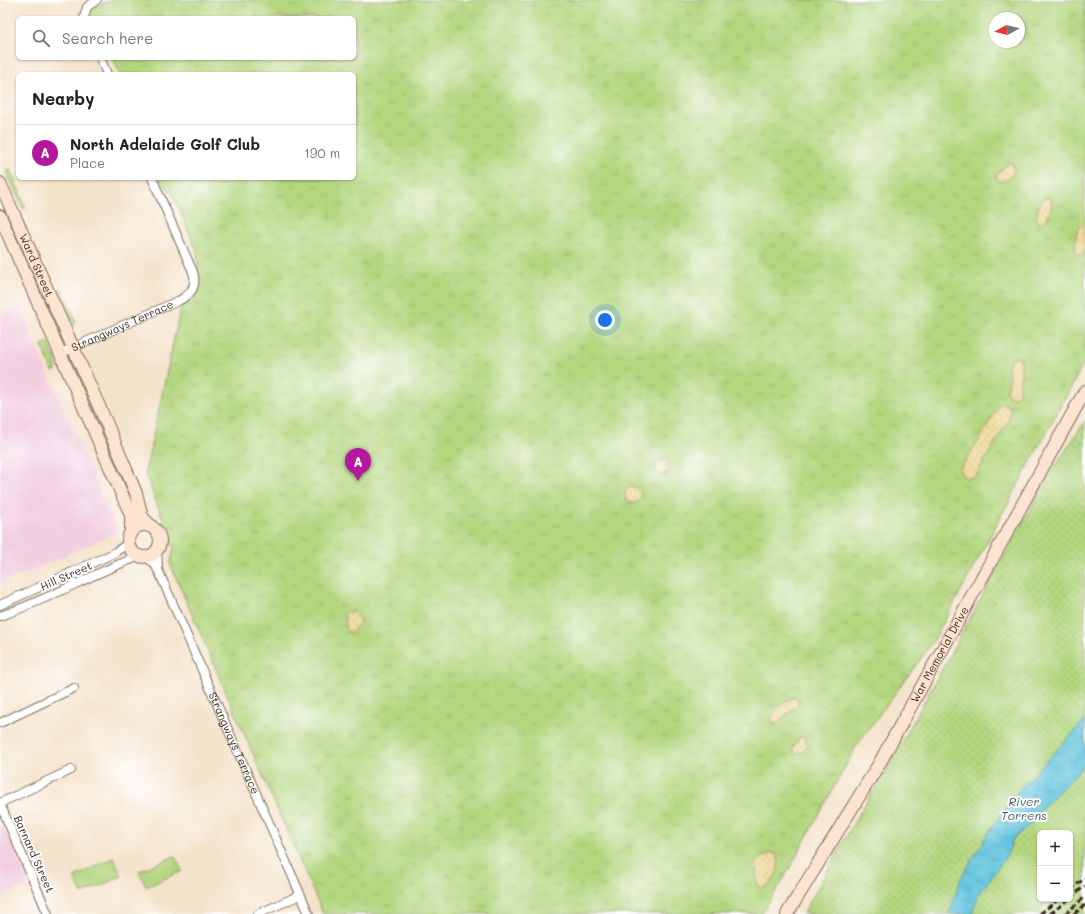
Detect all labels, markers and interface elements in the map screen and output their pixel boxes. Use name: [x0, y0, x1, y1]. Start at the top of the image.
north arrow: [989, 12, 1025, 48]
search box: [16, 16, 356, 60]
icon: search: [30, 27, 52, 49]
text: Search here: [62, 28, 153, 48]
text: Nearby: [32, 87, 94, 109]
text: North Adelaide Golf Club: [70, 134, 260, 154]
text: A: [40, 144, 50, 161]
text: 190 m: [304, 144, 340, 161]
text: Place: [70, 154, 105, 171]
street label: Ward Street: [16, 231, 58, 299]
street label: Strangways Terrace: [69, 296, 176, 355]
your location: [595, 310, 615, 330]
pin: A: [345, 448, 371, 481]
street label: Hill Street: [38, 557, 94, 594]
street label: War Memorial Drive: [906, 603, 972, 705]
street label: Strangways Terrace: [205, 689, 264, 796]
water label: River Torrens: [1001, 793, 1047, 823]
street label: Barnard Street: [11, 813, 58, 895]
map controls: [1037, 830, 1073, 902]
button: +: [1037, 830, 1073, 866]
button: −: [1037, 866, 1073, 902]

